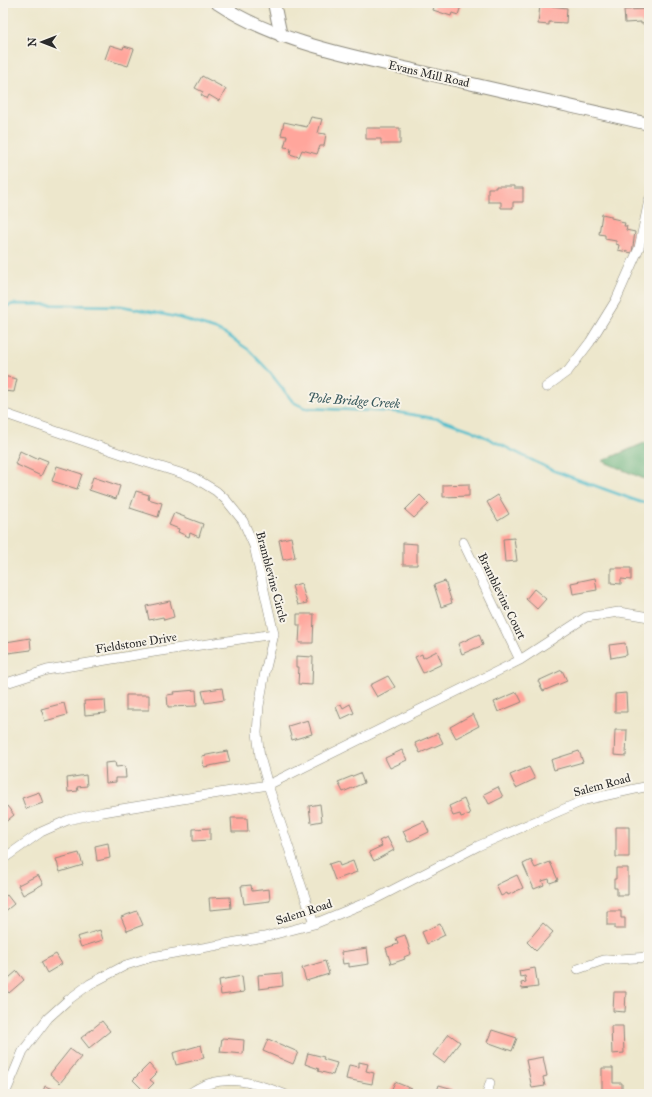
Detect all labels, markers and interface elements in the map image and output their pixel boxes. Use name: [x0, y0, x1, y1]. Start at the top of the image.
north arrow: [22, 22, 62, 62]
text: N: [26, 37, 39, 47]
street label: Evans Mill Road: [387, 58, 471, 90]
water label: Pole Bridge Creek: [307, 390, 401, 412]
street label: Bramblevine Circle: [253, 530, 291, 624]
street label: Bramblevine Court: [475, 551, 529, 642]
street label: Fieldstone Drive: [94, 630, 178, 656]
street label: Salem Road: [572, 771, 632, 799]
street label: Salem Road: [274, 896, 334, 928]

